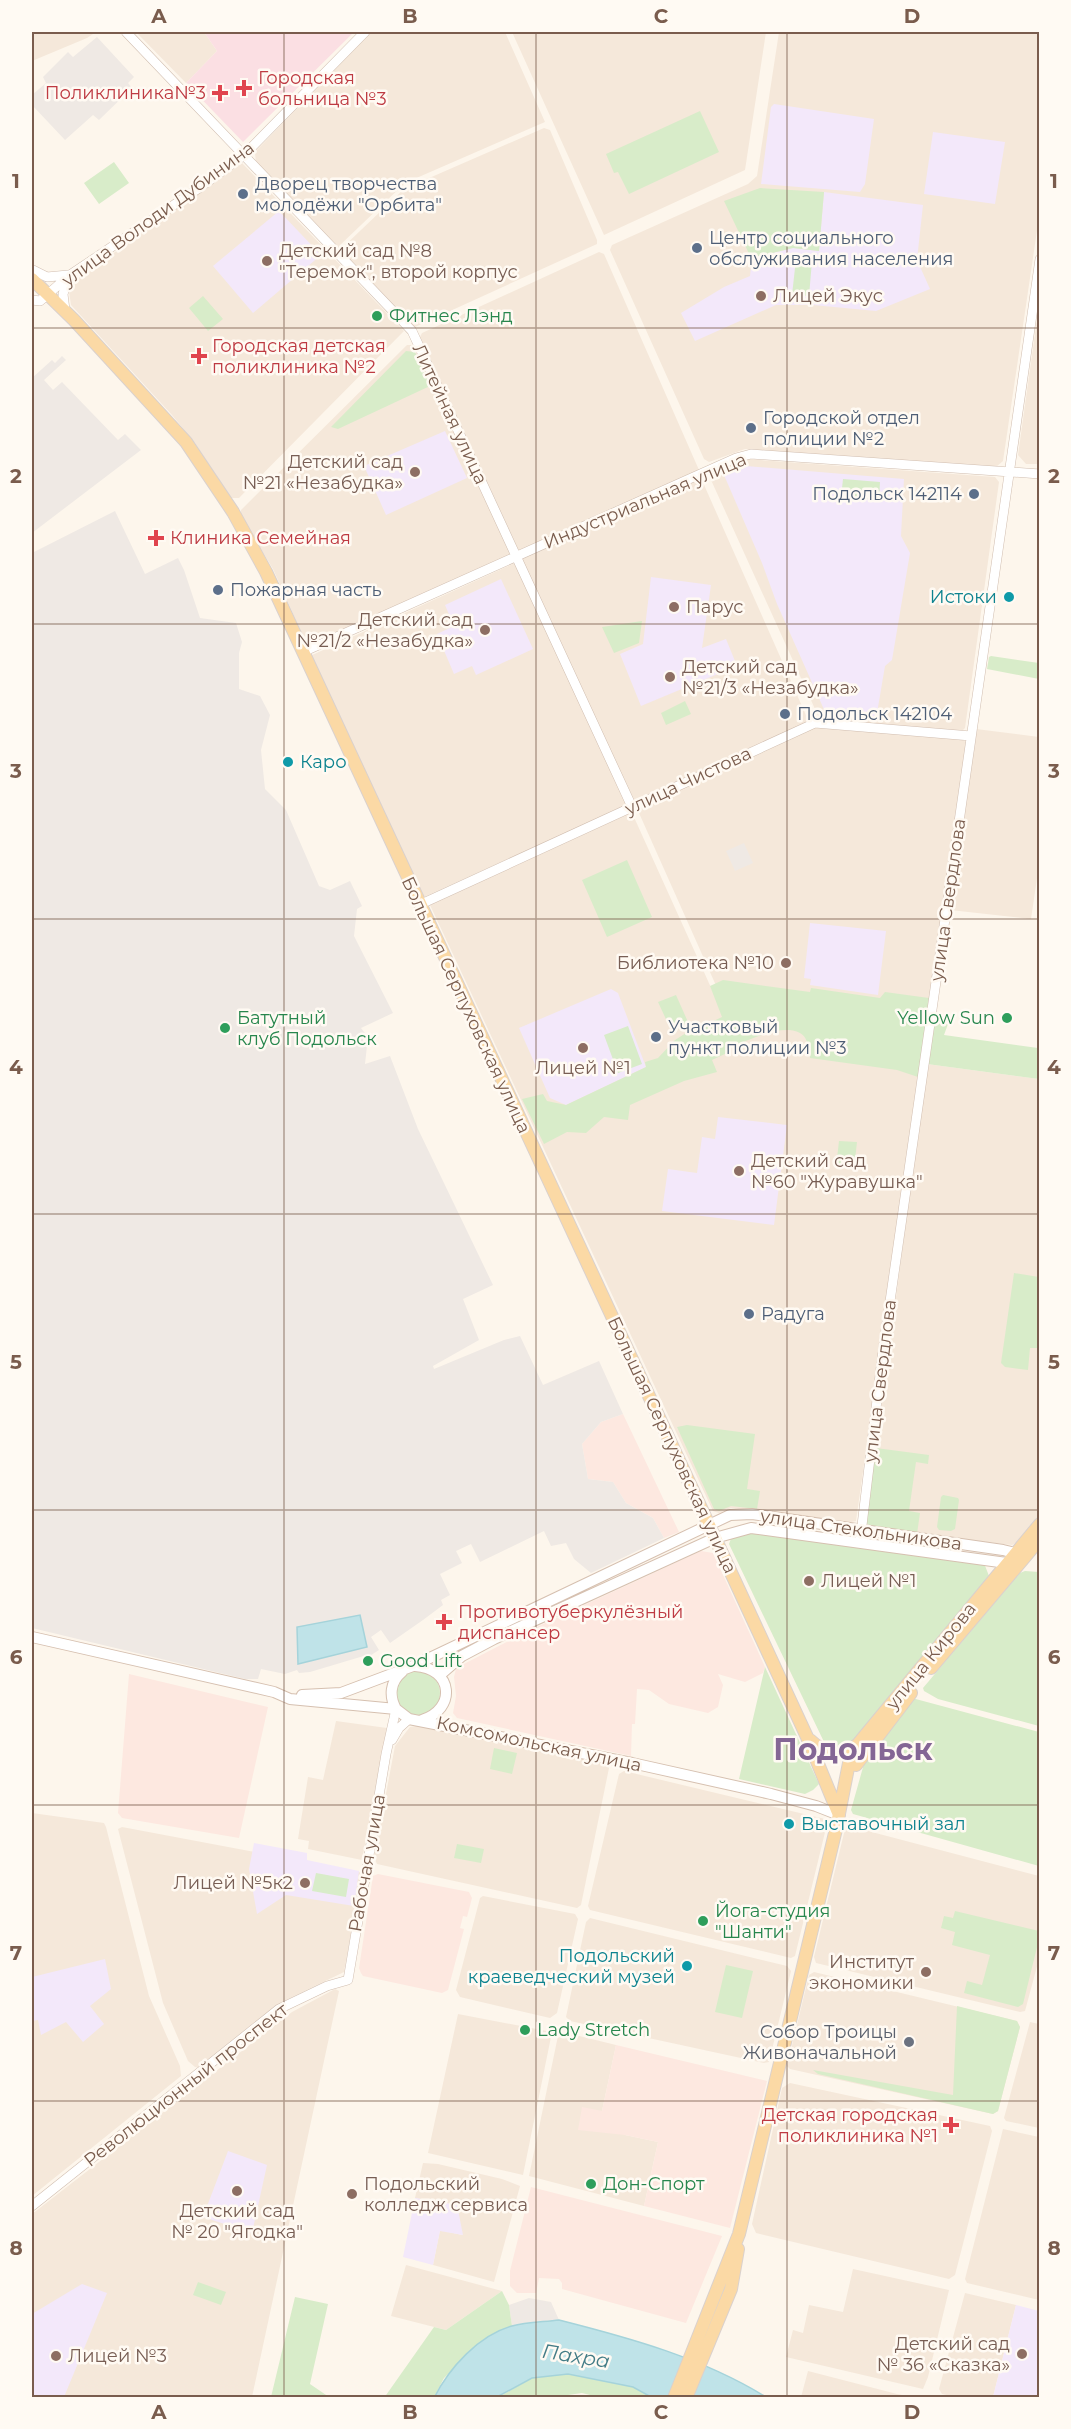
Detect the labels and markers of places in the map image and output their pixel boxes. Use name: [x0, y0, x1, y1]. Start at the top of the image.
place label: Городская больница №3: [258, 67, 387, 110]
marker: Городская больница №3: [235, 79, 253, 97]
place label: Поликлиника№3: [45, 82, 206, 104]
marker: Поликлиника№3: [211, 84, 229, 102]
place label: Дворец творчества молодёжи "Орбита": [255, 173, 442, 216]
marker: Дворец творчества молодёжи "Орбита": [236, 187, 250, 201]
place label: Центр социального обслуживания населения: [709, 227, 954, 270]
place label: Детский сад №8 "Теремок", второй корпус: [279, 240, 518, 283]
marker: Центр социального обслуживания населения: [690, 241, 704, 255]
marker: Детский сад №8 "Теремок", второй корпус: [260, 254, 274, 268]
place label: Лицей Экус: [773, 285, 883, 307]
marker: Лицей Экус: [754, 289, 768, 303]
place label: Фитнес Лэнд: [389, 305, 513, 327]
marker: Фитнес Лэнд: [370, 309, 384, 323]
place label: Городская детская поликлиника №2: [212, 335, 386, 378]
marker: Городская детская поликлиника №2: [190, 347, 208, 365]
place label: Городской отдел полиции №2: [763, 407, 920, 450]
marker: Городской отдел полиции №2: [744, 421, 758, 435]
place label: Детский сад №21 «Незабудка»: [243, 451, 403, 494]
marker: Детский сад №21 «Незабудка»: [408, 465, 422, 479]
place label: Подольск 142114: [812, 483, 962, 505]
marker: Подольск 142114: [967, 487, 981, 501]
place label: Клиника Семейная: [170, 527, 351, 549]
marker: Клиника Семейная: [147, 529, 165, 547]
place label: Пожарная часть: [230, 579, 382, 601]
marker: Пожарная часть: [211, 583, 225, 597]
place label: Истоки: [930, 586, 997, 608]
marker: Истоки: [1002, 590, 1016, 604]
place label: Парус: [686, 596, 743, 618]
marker: Парус: [667, 600, 681, 614]
place label: Детский сад №21/2 «Незабудка»: [296, 609, 473, 652]
marker: Детский сад №21/2 «Незабудка»: [478, 623, 492, 637]
place label: Детский сад №21/3 «Незабудка»: [682, 656, 858, 699]
marker: Детский сад №21/3 «Незабудка»: [663, 670, 677, 684]
place label: Подольск 142104: [797, 703, 952, 725]
marker: Подольск 142104: [778, 707, 792, 721]
place label: Каро: [300, 751, 347, 773]
marker: Каро: [281, 755, 295, 769]
place label: Библиотека №10: [617, 952, 774, 974]
marker: Библиотека №10: [779, 956, 793, 970]
place label: Батутный клуб Подольск: [237, 1007, 377, 1050]
place label: Yellow Sun: [897, 1007, 995, 1029]
marker: Yellow Sun: [1000, 1011, 1014, 1025]
place label: Участковый пункт полиции №3: [668, 1016, 847, 1059]
marker: Батутный клуб Подольск: [218, 1021, 232, 1035]
marker: Участковый пункт полиции №3: [649, 1030, 663, 1044]
marker: Лицей №1: [576, 1041, 590, 1055]
place label: Лицей №1: [535, 1057, 631, 1079]
place label: Детский сад №60 "Журавушка": [751, 1150, 923, 1193]
marker: Детский сад №60 "Журавушка": [732, 1164, 746, 1178]
place label: Радуга: [761, 1303, 825, 1325]
marker: Радуга: [742, 1307, 756, 1321]
place label: Лицeй №1: [821, 1570, 916, 1592]
marker: Лицeй №1: [802, 1574, 816, 1588]
place label: Противотуберкулёзный диспансер: [458, 1601, 683, 1644]
marker: Противотуберкулёзный диспансер: [435, 1613, 453, 1631]
place label: Good Lift: [380, 1650, 462, 1672]
marker: Good Lift: [361, 1654, 375, 1668]
place label: Выставочный зал: [801, 1813, 966, 1835]
marker: Выставочный зал: [782, 1817, 796, 1831]
place label: Лицей №5к2: [174, 1872, 293, 1894]
marker: Лицей №5к2: [298, 1876, 312, 1890]
place label: Йога-студия "Шанти": [715, 1900, 831, 1943]
marker: Йога-студия "Шанти": [696, 1914, 710, 1928]
place label: Подольский краеведческий музей: [468, 1945, 675, 1988]
place label: Институт экономики: [809, 1951, 914, 1994]
marker: Подольский краеведческий музей: [680, 1959, 694, 1973]
marker: Институт экономики: [919, 1965, 933, 1979]
place label: Lady Stretch: [537, 2019, 650, 2041]
place label: Собор Троицы Живоначальной: [743, 2021, 897, 2064]
marker: Lady Stretch: [518, 2023, 532, 2037]
marker: Собор Троицы Живоначальной: [902, 2035, 916, 2049]
place label: Детская городская поликлиника №1: [762, 2104, 938, 2147]
marker: Детская городская поликлиника №1: [942, 2116, 960, 2134]
place label: Подольский колледж сервиса: [364, 2173, 528, 2216]
place label: Дон-Спорт: [603, 2173, 705, 2195]
marker: Дон-Спорт: [584, 2177, 598, 2191]
marker: Детский сад № 20 "Ягодка": [230, 2184, 244, 2198]
marker: Подольский колледж сервиса: [345, 2187, 359, 2201]
place label: Детский сад № 20 "Ягодка": [171, 2200, 303, 2243]
place label: Детский сад № 36 «Сказка»: [877, 2333, 1010, 2376]
place label: Лицей №3: [68, 2345, 167, 2367]
marker: Детский сад № 36 «Сказка»: [1015, 2347, 1029, 2361]
marker: Лицей №3: [49, 2349, 63, 2363]

